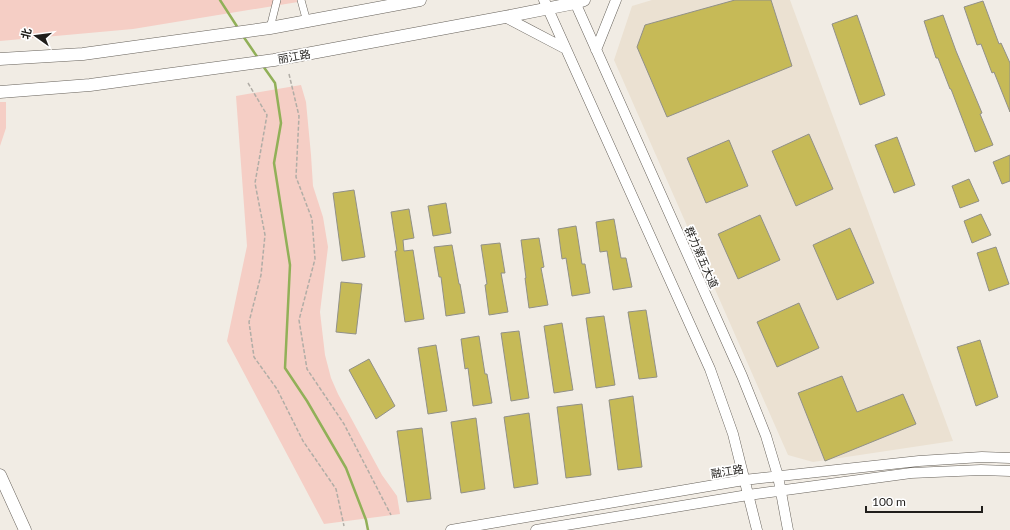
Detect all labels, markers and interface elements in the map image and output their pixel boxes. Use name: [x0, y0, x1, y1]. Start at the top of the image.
north arrow: [16, 16, 56, 56]
text: 北: [18, 27, 33, 40]
street label: 丽江路: [277, 47, 311, 65]
street label: 群力第五大道: [683, 224, 721, 290]
street label: 融江路: [710, 462, 744, 480]
scale bar: [866, 488, 982, 514]
text: 100 m: [872, 494, 906, 509]

